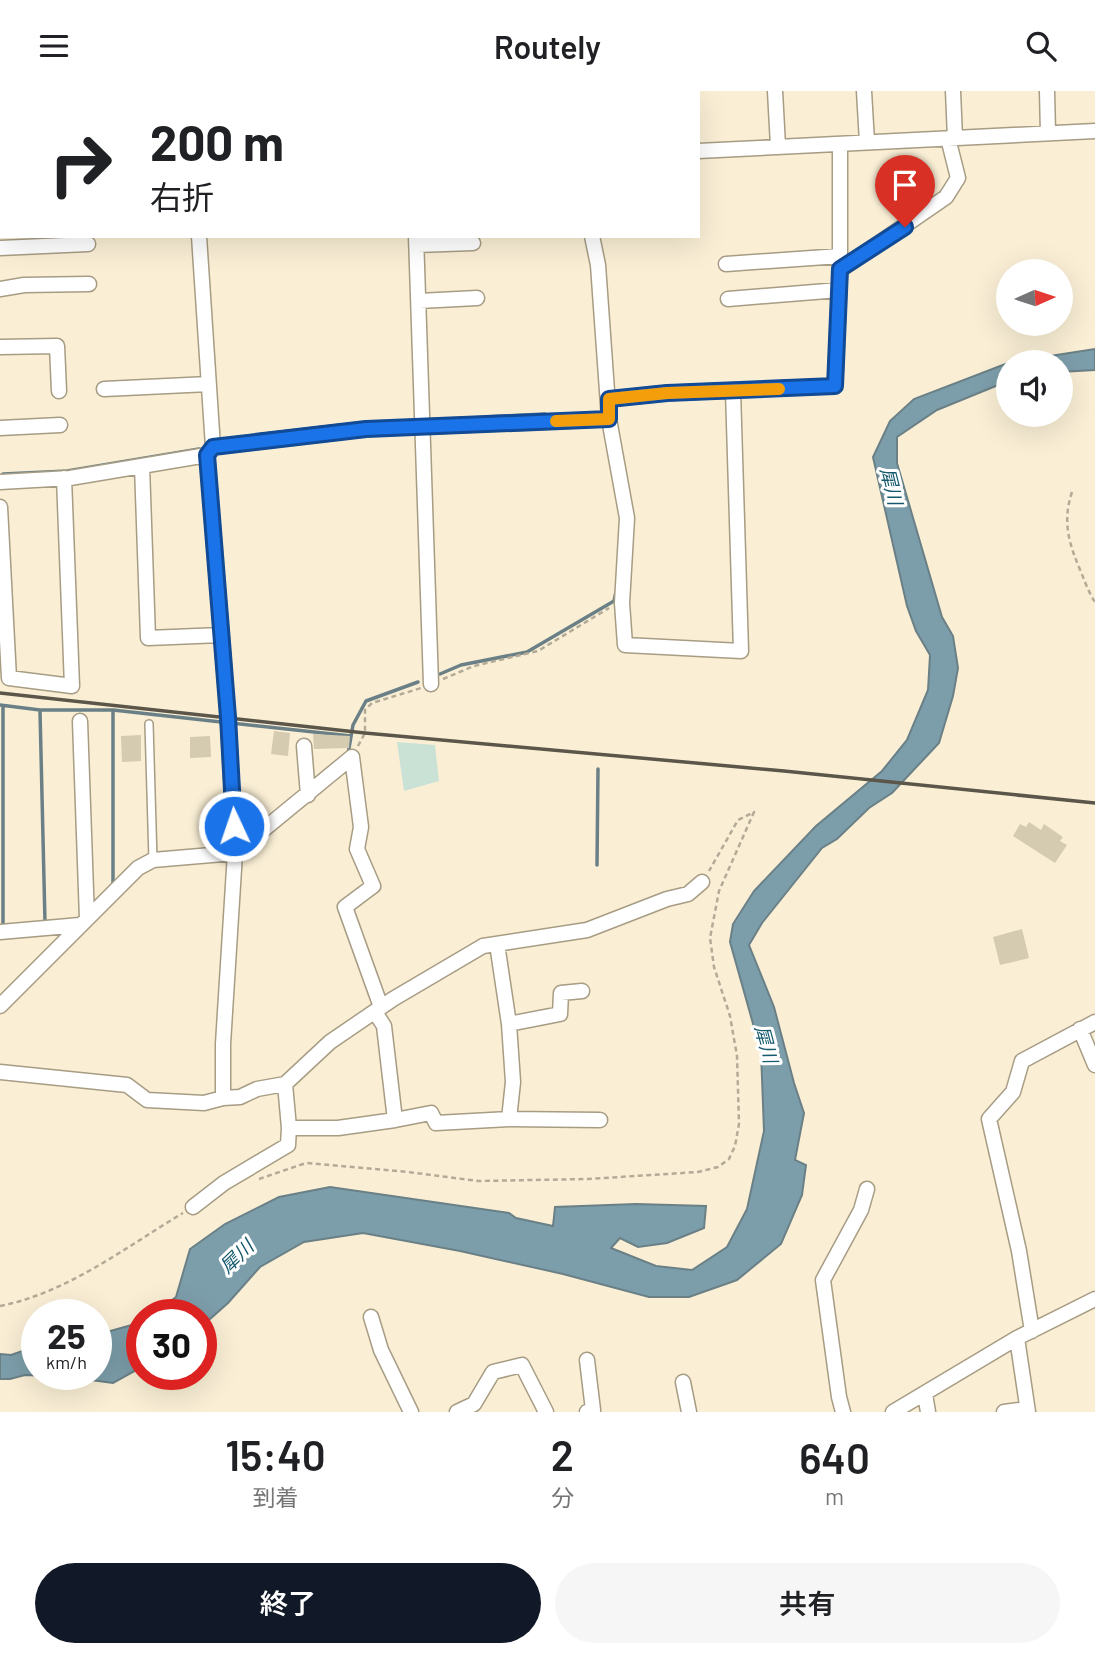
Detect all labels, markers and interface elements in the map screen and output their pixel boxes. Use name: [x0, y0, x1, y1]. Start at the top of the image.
icon: menu: [35, 27, 73, 65]
text: Routely: [494, 27, 601, 65]
icon: search: [1022, 27, 1060, 65]
text: 200 m: [150, 112, 284, 171]
icon: right: [35, 119, 126, 210]
pin: [875, 155, 935, 227]
icon: arrive: [886, 166, 924, 204]
text: 右折: [150, 177, 214, 215]
north arrow: [996, 259, 1073, 336]
map controls: [996, 259, 1073, 427]
button: sound: [996, 350, 1073, 427]
water label: 犀川: [876, 465, 908, 509]
position arrow: [197, 789, 271, 863]
water label: 犀川: [751, 1023, 784, 1067]
water label: 犀川: [214, 1233, 259, 1277]
speed limit sign: 30: [126, 1299, 217, 1390]
text: 25: [47, 1314, 86, 1356]
text: km/h: [46, 1351, 87, 1373]
text: 15:40: [225, 1429, 326, 1479]
text: 2: [551, 1429, 574, 1479]
text: 640: [799, 1432, 870, 1482]
text: m: [825, 1482, 844, 1510]
text: 到着: [252, 1483, 298, 1511]
text: 分: [551, 1483, 574, 1511]
button: 終了: [35, 1563, 541, 1643]
button: 共有: [555, 1563, 1060, 1643]

